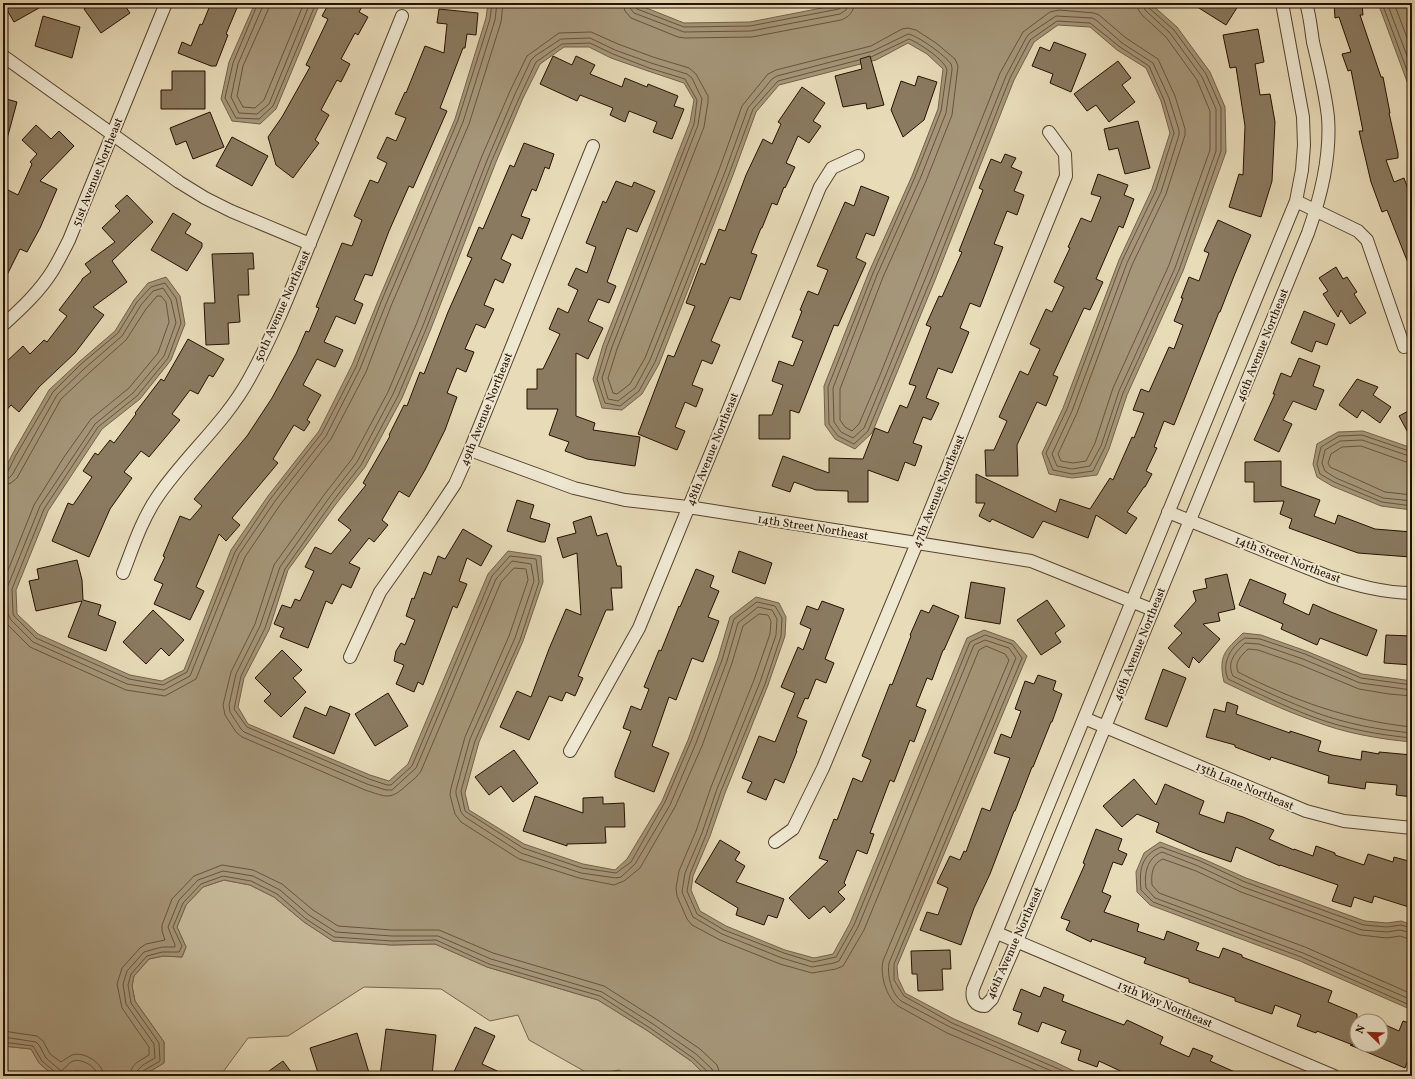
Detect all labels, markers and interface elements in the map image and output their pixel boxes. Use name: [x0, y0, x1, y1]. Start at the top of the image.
street label: 51st Avenue Northeast: [69, 115, 127, 229]
street label: 50th Avenue Northeast: [251, 248, 315, 365]
street label: 46th Avenue Northeast: [1233, 286, 1293, 405]
street label: 49th Avenue Northeast: [457, 350, 517, 469]
street label: 48th Avenue Northeast: [683, 390, 743, 509]
street label: 47th Avenue Northeast: [909, 432, 969, 551]
street label: 14th Street Northeast: [756, 511, 869, 545]
street label: 14th Street Northeast: [1232, 532, 1343, 587]
street label: 46th Avenue Northeast: [1110, 585, 1170, 704]
street label: 13th Lane Northeast: [1193, 759, 1296, 815]
street label: 46th Avenue Northeast: [983, 885, 1047, 1002]
street label: 13th Way Northeast: [1114, 978, 1215, 1032]
north arrow: [1349, 1013, 1389, 1053]
text: N: [1353, 1023, 1370, 1036]

